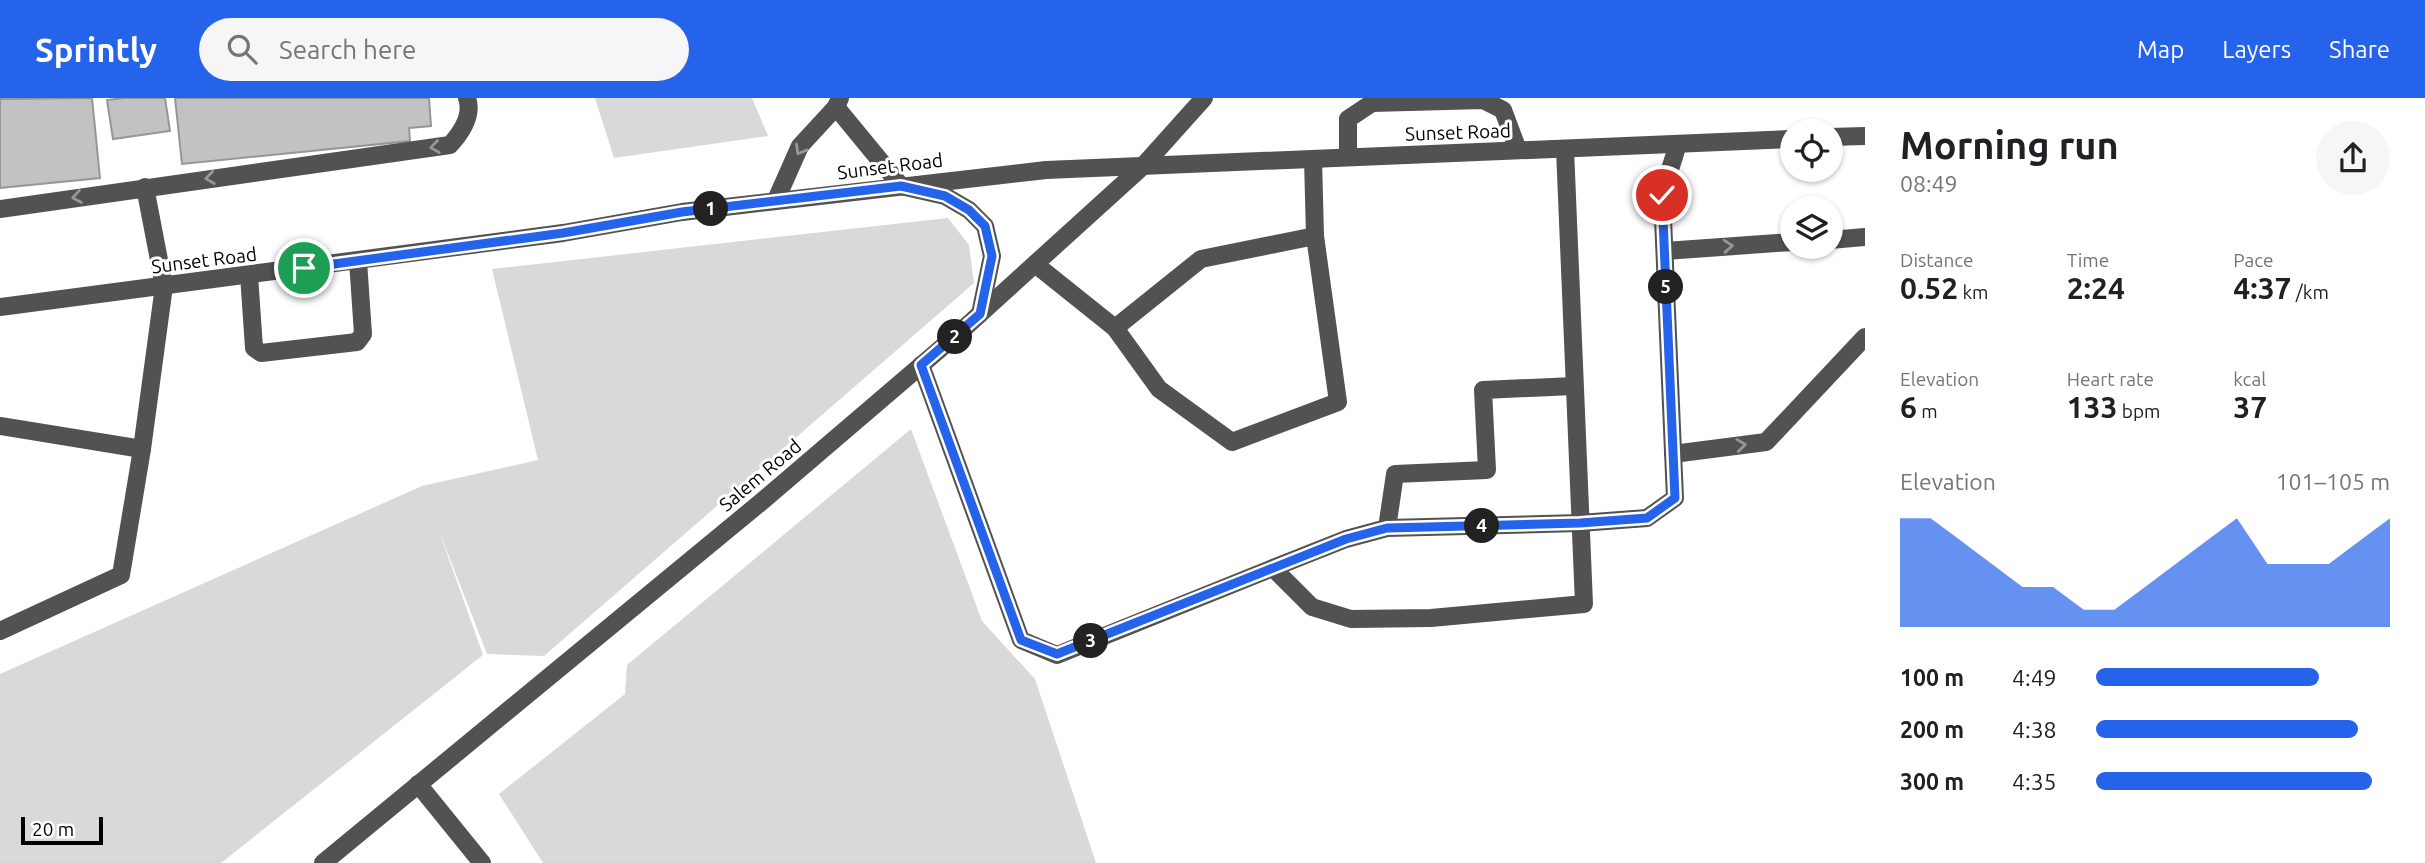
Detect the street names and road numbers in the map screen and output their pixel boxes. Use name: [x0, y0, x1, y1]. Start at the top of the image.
street label: Sunset Road: [1405, 119, 1511, 145]
street label: Sunset Road: [836, 149, 944, 183]
street label: Sunset Road: [150, 243, 258, 277]
street label: Salem Road: [715, 435, 805, 515]

